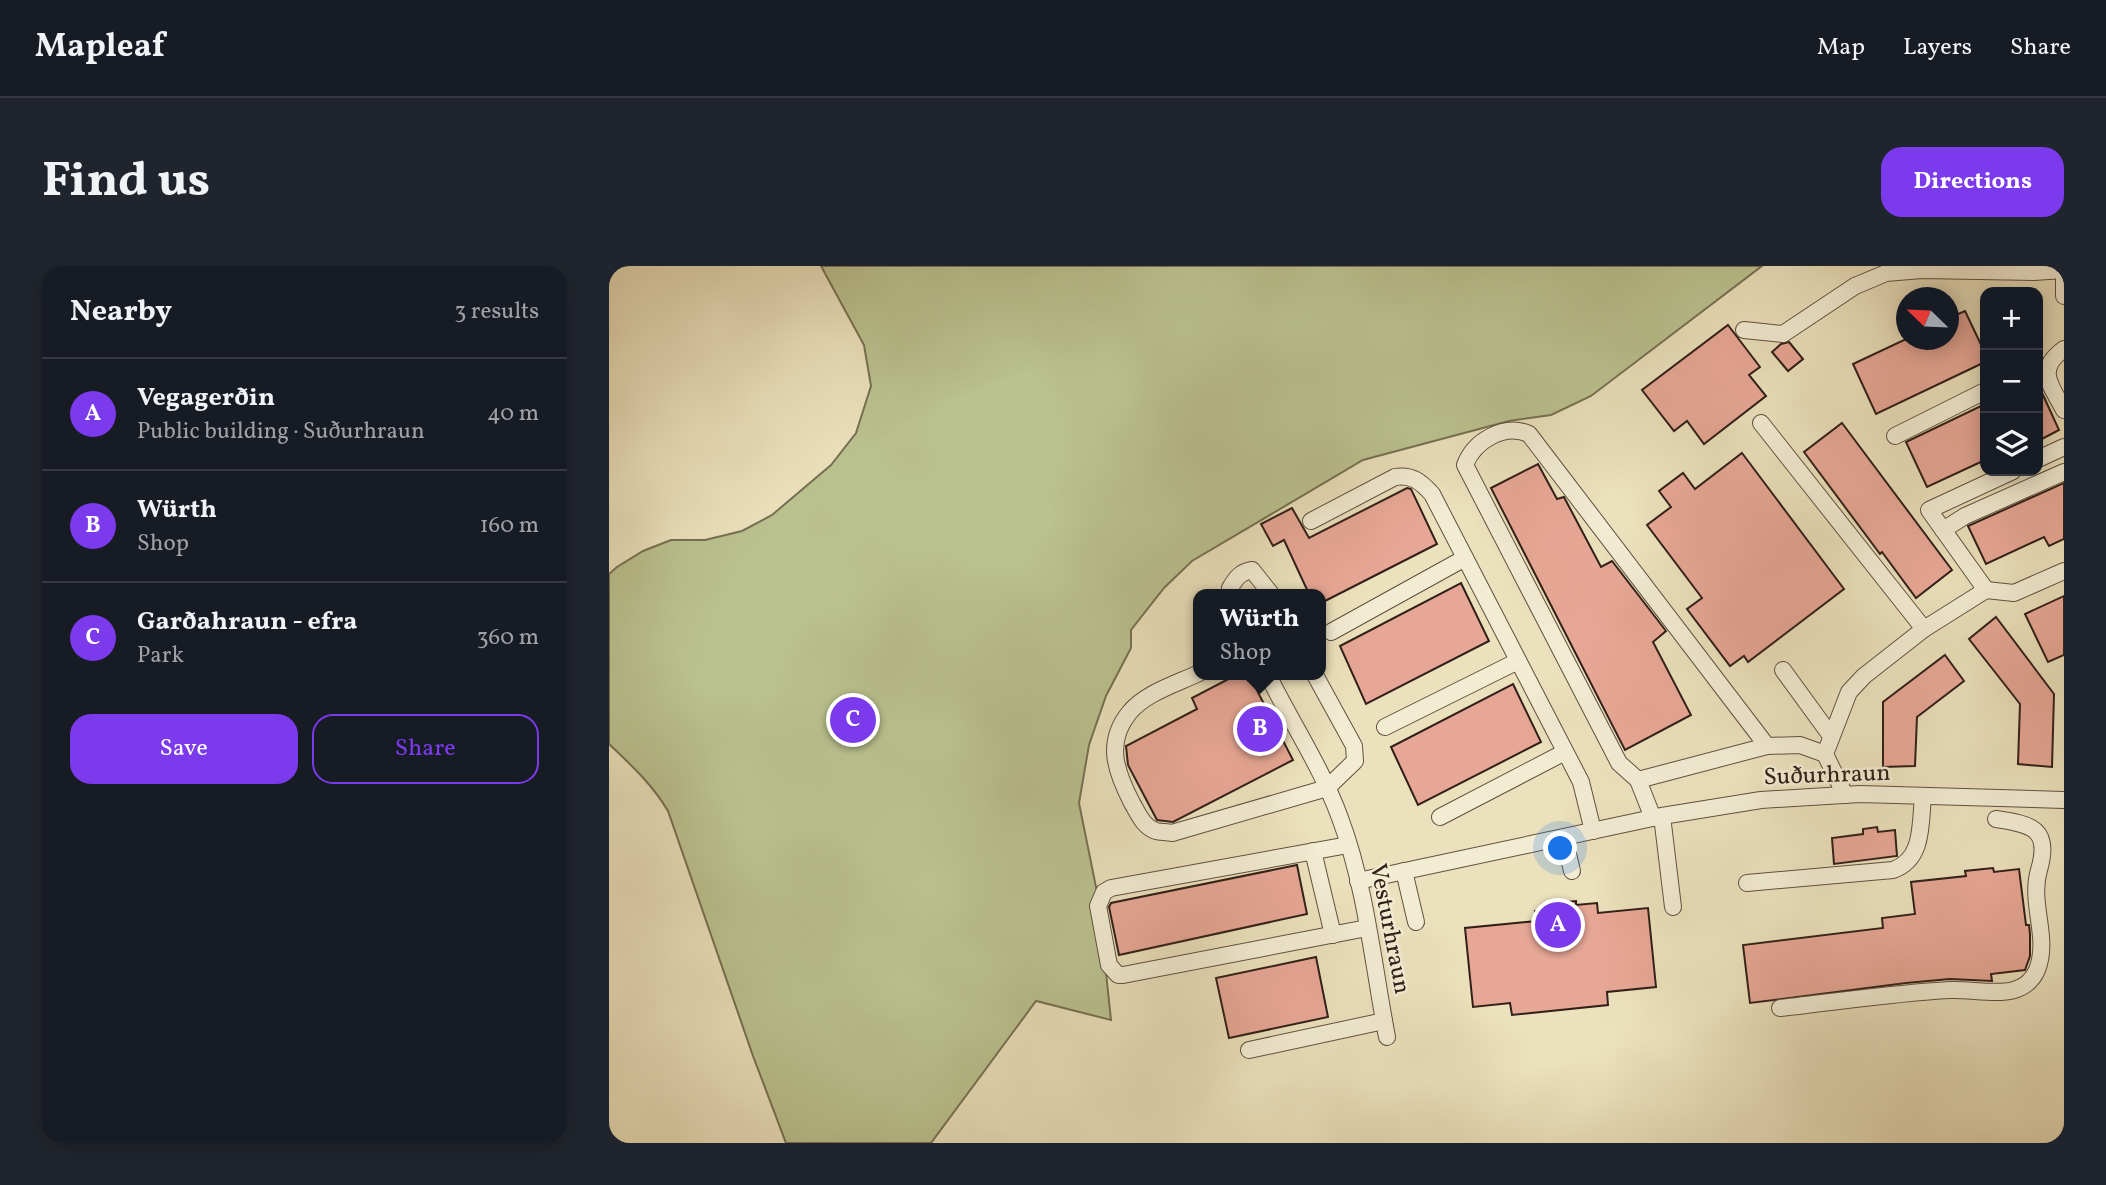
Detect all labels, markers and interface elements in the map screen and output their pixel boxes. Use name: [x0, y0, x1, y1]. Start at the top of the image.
text: Mapleaf: [35, 25, 165, 71]
text: Map: [1817, 31, 1865, 65]
text: Layers: [1903, 31, 1972, 65]
text: Share: [2010, 31, 2071, 65]
button: Directions: [1881, 147, 2064, 217]
text: Find us: [42, 148, 210, 217]
north arrow: [1896, 287, 1959, 350]
map controls: [1980, 287, 2043, 476]
button: +: [1980, 287, 2043, 350]
text: Nearby: [70, 291, 172, 333]
text: 3 results: [454, 296, 539, 328]
button: −: [1980, 350, 2043, 413]
text: Vegagerðin: [137, 380, 275, 416]
text: A: [85, 398, 101, 430]
text: 40 m: [487, 398, 539, 430]
button: layers: [1980, 413, 2043, 476]
text: Public building · Suðurhraun: [137, 416, 425, 448]
text: Würth: [137, 492, 217, 528]
text: B: [85, 510, 101, 542]
text: 160 m: [480, 510, 539, 542]
text: Shop: [137, 528, 189, 560]
popup: [1193, 589, 1326, 680]
text: Würth: [1220, 601, 1299, 637]
text: Garðahraun - efra: [137, 604, 358, 640]
text: C: [86, 622, 100, 654]
text: 360 m: [477, 622, 539, 654]
text: Shop: [1220, 637, 1271, 669]
text: Park: [137, 640, 184, 672]
pin: C: [830, 694, 876, 746]
pin: B: [1237, 703, 1283, 755]
button: Save: [70, 714, 298, 784]
button: Share: [312, 714, 539, 784]
street label: Suðurhraun: [1763, 757, 1891, 795]
your location: [1543, 831, 1577, 865]
street label: Vesturhraun: [1360, 861, 1418, 997]
pin: A: [1535, 899, 1581, 951]

